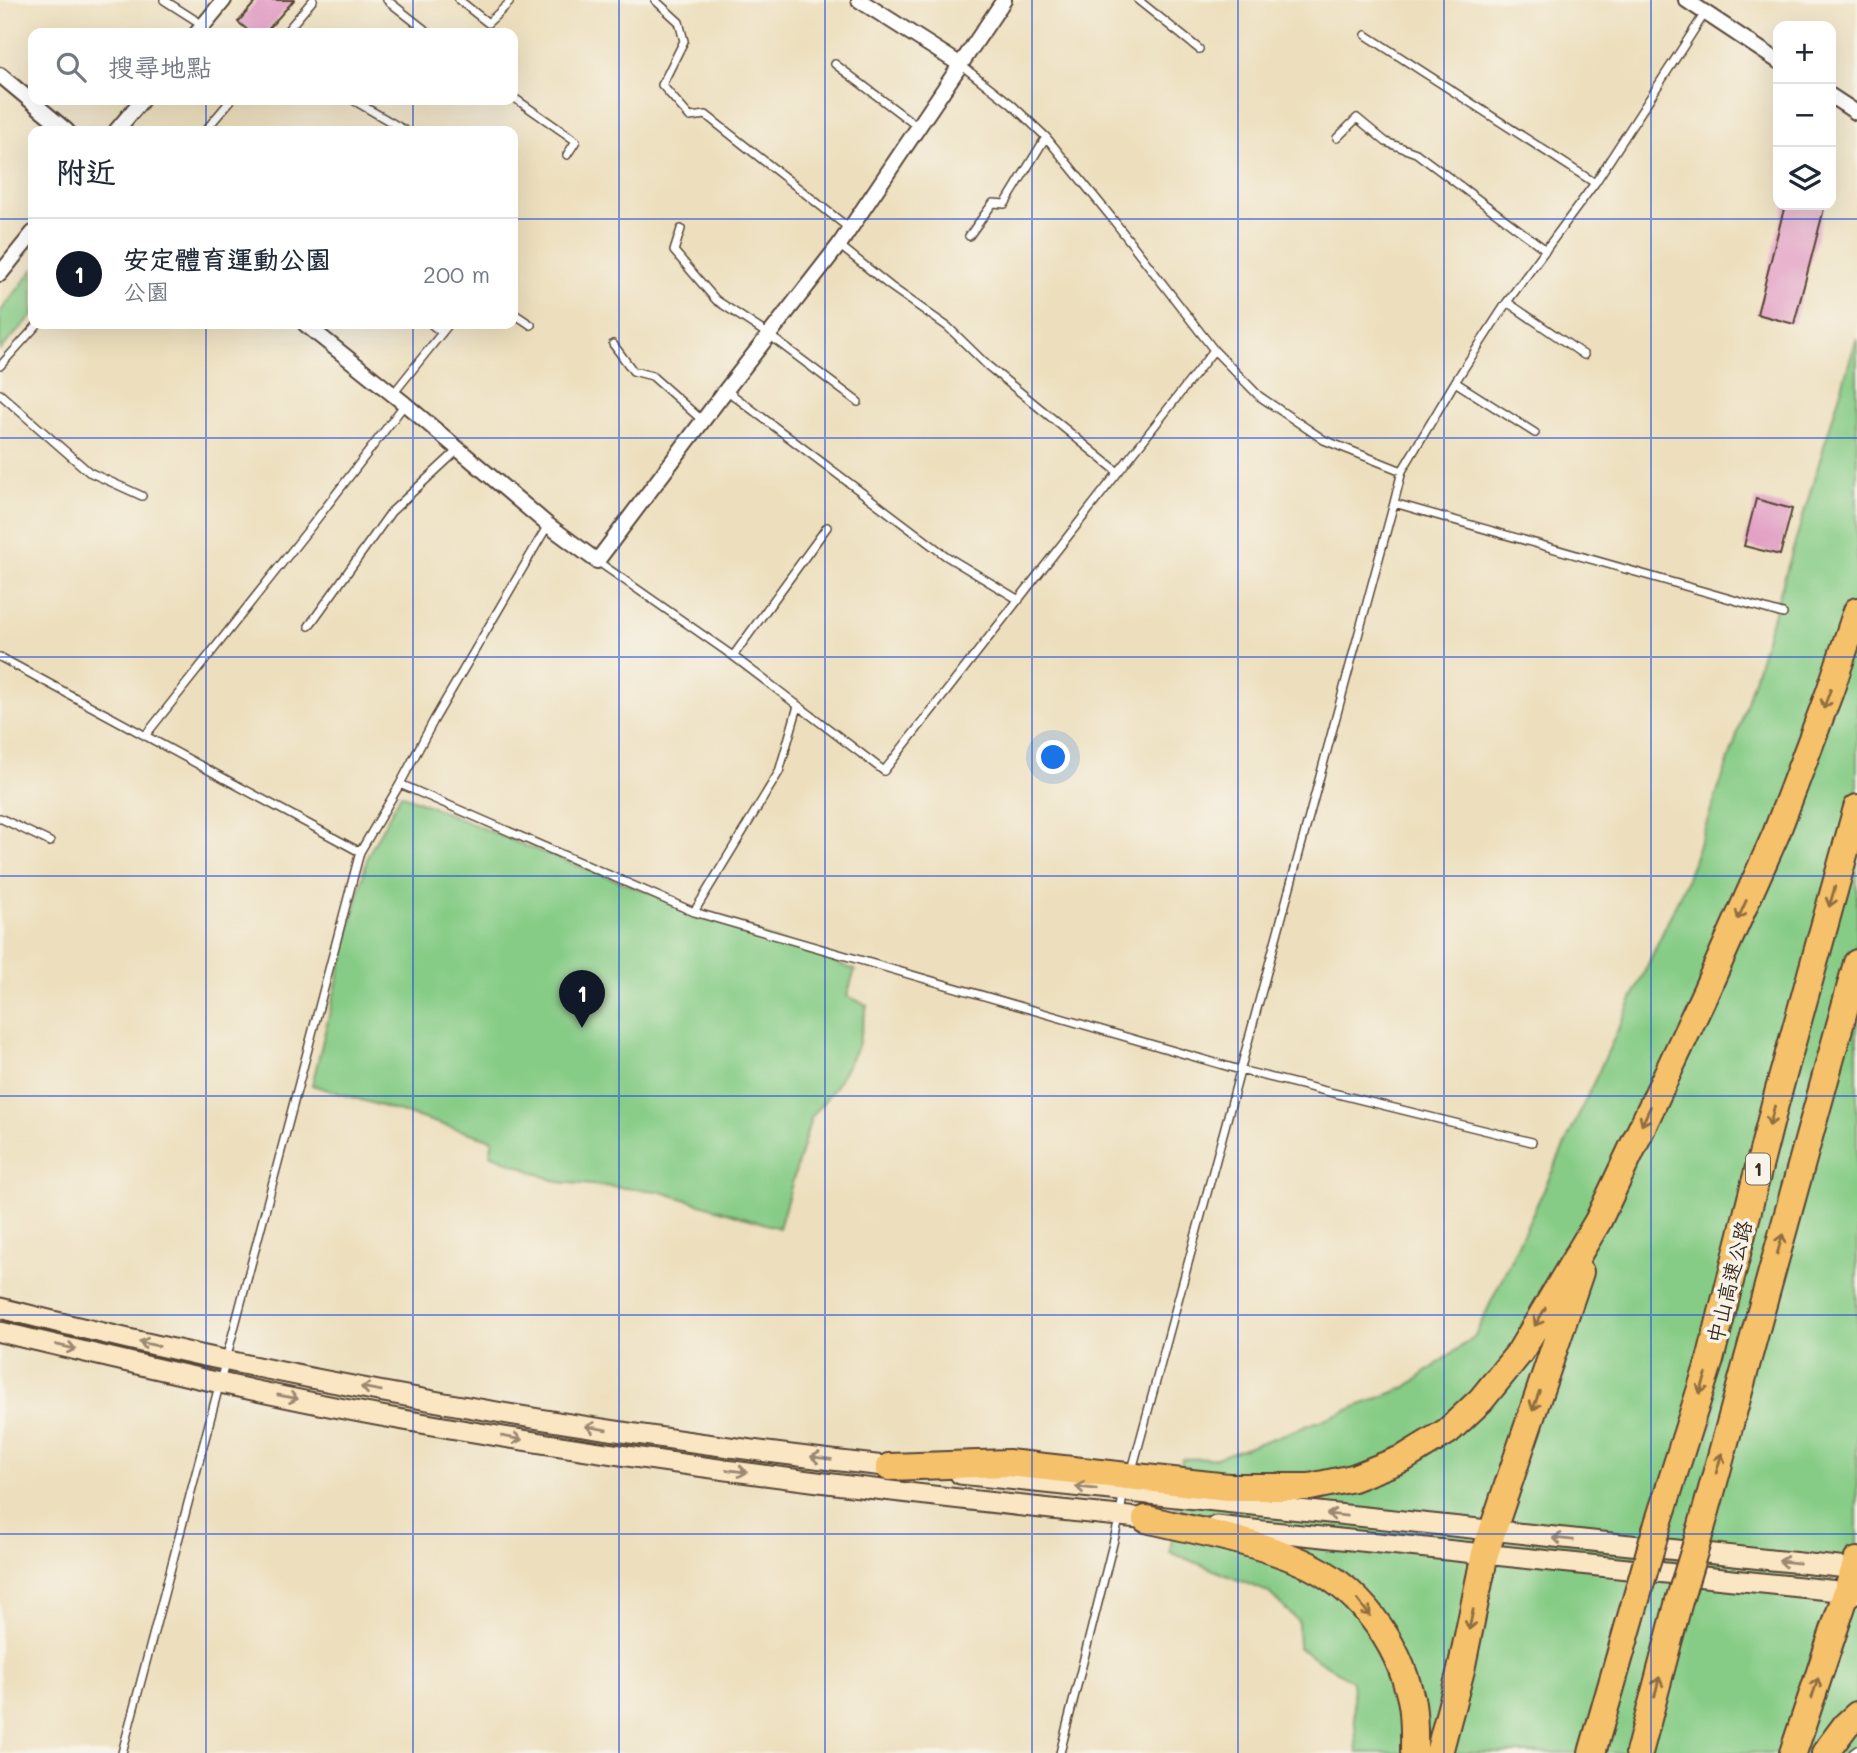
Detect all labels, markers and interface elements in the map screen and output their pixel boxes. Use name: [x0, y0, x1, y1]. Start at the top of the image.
map controls: [1773, 21, 1836, 210]
button: +: [1773, 21, 1836, 84]
search box: [28, 28, 518, 105]
icon: search: [52, 48, 90, 86]
text: 搜尋地點: [108, 50, 212, 84]
button: −: [1773, 84, 1836, 147]
button: layers: [1773, 147, 1836, 210]
text: 附近: [56, 151, 116, 191]
text: 安定體育運動公園: [123, 242, 331, 276]
text: 1: [74, 259, 84, 289]
text: 200 m: [423, 259, 490, 289]
text: 公園: [123, 276, 169, 306]
one-way arrow: [1819, 687, 1832, 709]
your location: [1036, 740, 1070, 774]
one-way arrow: [1825, 885, 1838, 908]
one-way arrow: [1735, 899, 1748, 920]
pin: 1: [559, 970, 605, 1028]
one-way arrow: [1765, 1104, 1778, 1127]
one-way arrow: [1639, 1105, 1652, 1126]
road number: 1: [1746, 1154, 1770, 1184]
street label: 中山高速公路: [1700, 1217, 1757, 1346]
one-way arrow: [1774, 1234, 1787, 1256]
one-way arrow: [1533, 1307, 1547, 1327]
one-way arrow: [138, 1336, 161, 1350]
one-way arrow: [55, 1342, 77, 1355]
one-way arrow: [1695, 1373, 1708, 1395]
one-way arrow: [360, 1382, 383, 1396]
one-way arrow: [1529, 1390, 1541, 1412]
one-way arrow: [276, 1391, 299, 1404]
one-way arrow: [585, 1421, 608, 1434]
one-way arrow: [500, 1432, 523, 1445]
one-way arrow: [810, 1452, 833, 1465]
one-way arrow: [1713, 1453, 1726, 1475]
one-way arrow: [725, 1464, 748, 1477]
one-way arrow: [1075, 1481, 1098, 1494]
one-way arrow: [1326, 1508, 1348, 1521]
one-way arrow: [1552, 1532, 1575, 1545]
one-way arrow: [1778, 1556, 1801, 1569]
one-way arrow: [1357, 1598, 1372, 1616]
one-way arrow: [1464, 1608, 1478, 1631]
one-way arrow: [1651, 1676, 1664, 1699]
one-way arrow: [1810, 1678, 1822, 1700]

